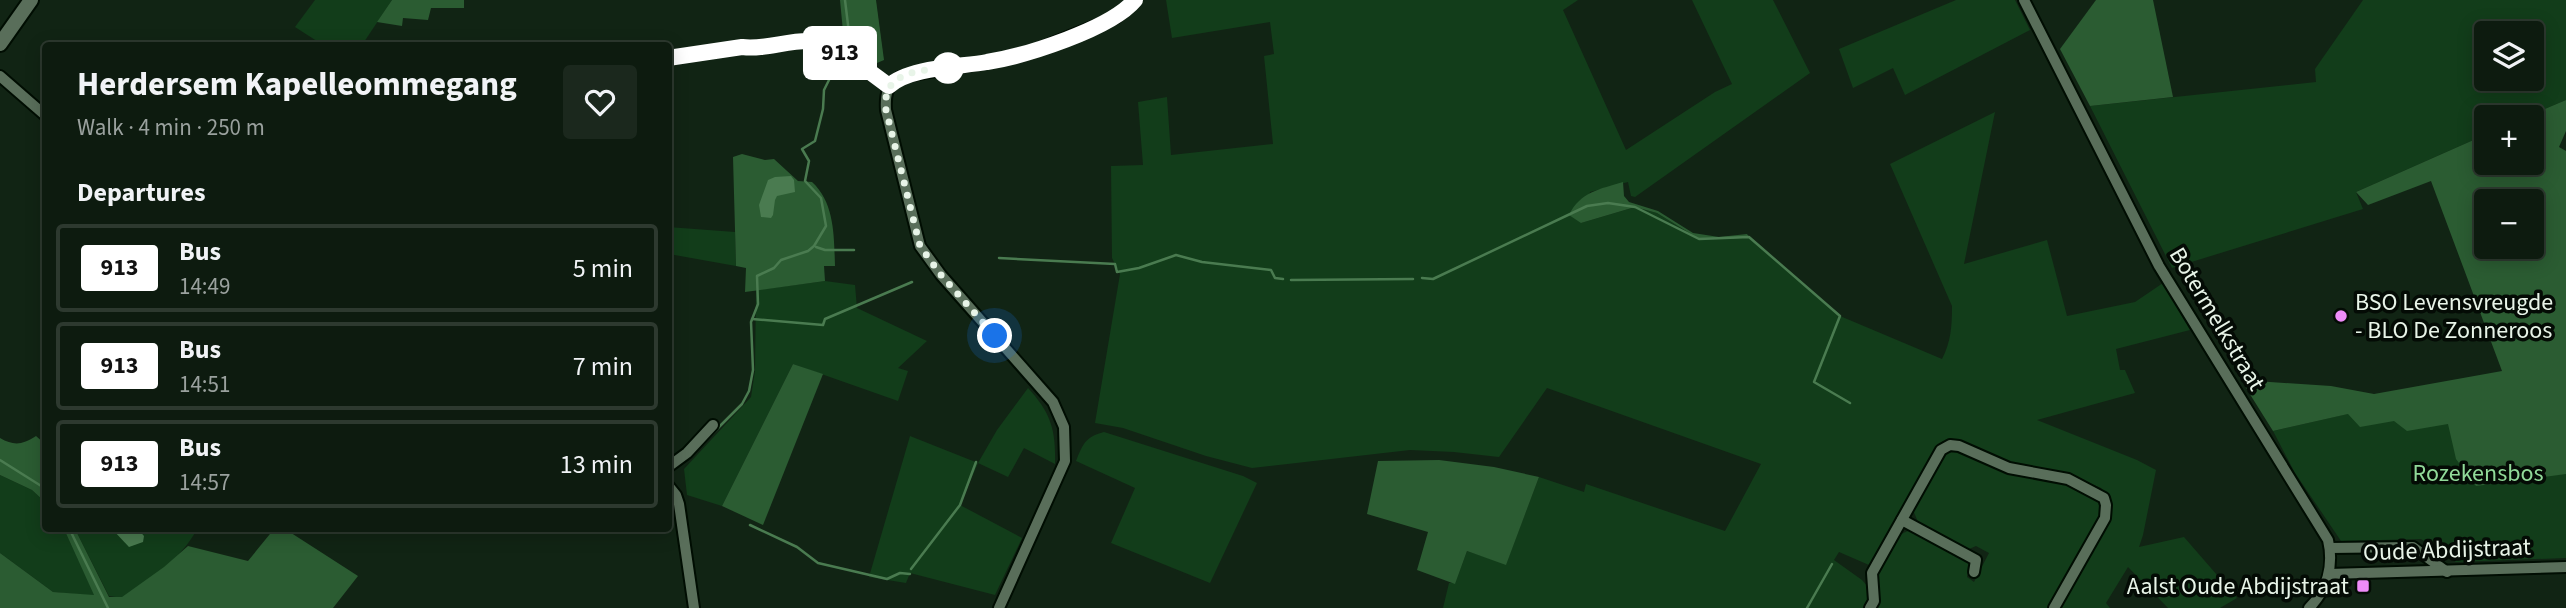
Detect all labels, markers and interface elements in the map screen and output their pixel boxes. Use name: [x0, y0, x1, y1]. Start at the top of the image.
map controls: [2474, 21, 2544, 259]
button: layers: [2474, 21, 2544, 91]
line badge: 913: [800, 30, 880, 76]
text: 913: [821, 35, 859, 70]
unlabelled marker: [933, 53, 963, 83]
text: Herdersem Kapelleommegang: [77, 61, 517, 108]
button: heart: [563, 65, 637, 139]
button: +: [2474, 105, 2544, 175]
text: Walk · 4 min · 250 m: [77, 111, 265, 144]
text: Departures: [77, 174, 205, 211]
button: −: [2474, 189, 2544, 259]
text: Bus: [179, 233, 221, 270]
street label: Botermelkstraat: [2160, 241, 2274, 397]
text: 913: [100, 250, 139, 285]
text: 5 min: [573, 250, 633, 287]
text: 14:49: [179, 270, 230, 303]
place label: BSO Levensvreugde - BLO De Zonneroos: [2355, 285, 2553, 348]
marker: BSO Levensvreugde - BLO De Zonneroos: [2333, 308, 2349, 324]
your location: [977, 318, 1012, 353]
text: Bus: [179, 331, 221, 368]
text: 913: [100, 348, 139, 383]
text: 7 min: [573, 348, 633, 385]
text: 14:51: [179, 368, 230, 401]
text: Bus: [179, 429, 221, 466]
text: 913: [100, 446, 139, 481]
text: 13 min: [560, 446, 633, 483]
park label: Rozekensbos: [2413, 456, 2543, 491]
text: 14:57: [179, 466, 230, 499]
street label: Oude Abdijstraat: [2362, 530, 2532, 570]
place label: Aalst Oude Abdijstraat: [2127, 569, 2349, 604]
marker: Aalst Oude Abdijstraat: [2355, 578, 2371, 594]

